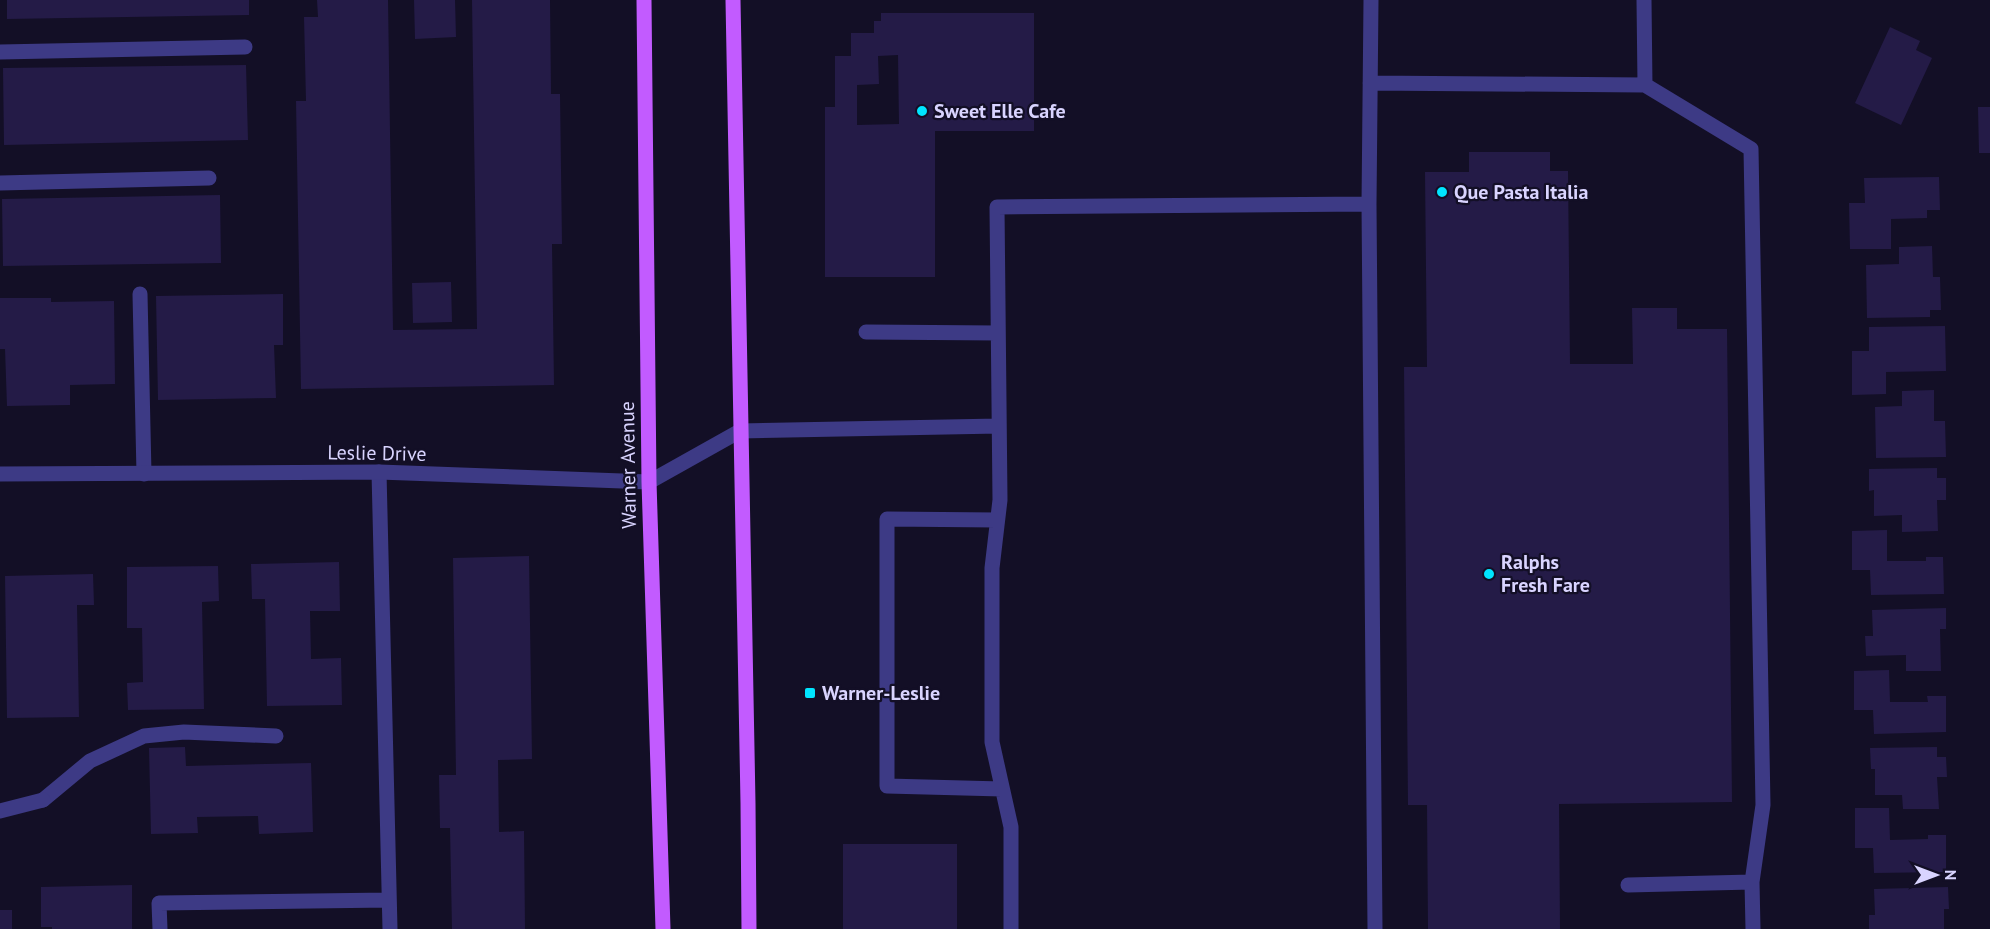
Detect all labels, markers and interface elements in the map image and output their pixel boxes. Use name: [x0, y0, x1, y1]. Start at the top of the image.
place label: Sweet Elle Cafe: [934, 98, 1066, 124]
marker: Sweet Elle Cafe: [915, 104, 929, 118]
place label: Que Pasta Italia: [1454, 179, 1588, 205]
marker: Que Pasta Italia: [1435, 185, 1449, 199]
street label: Warner Avenue: [614, 401, 642, 529]
street label: Leslie Drive: [327, 439, 427, 467]
place label: Ralphs Fresh Fare: [1501, 549, 1590, 598]
marker: Ralphs Fresh Fare: [1482, 567, 1496, 581]
place label: Warner-Leslie: [822, 680, 940, 706]
marker: Warner-Leslie: [803, 686, 817, 700]
north arrow: [1906, 845, 1966, 905]
text: N: [1941, 870, 1961, 880]

